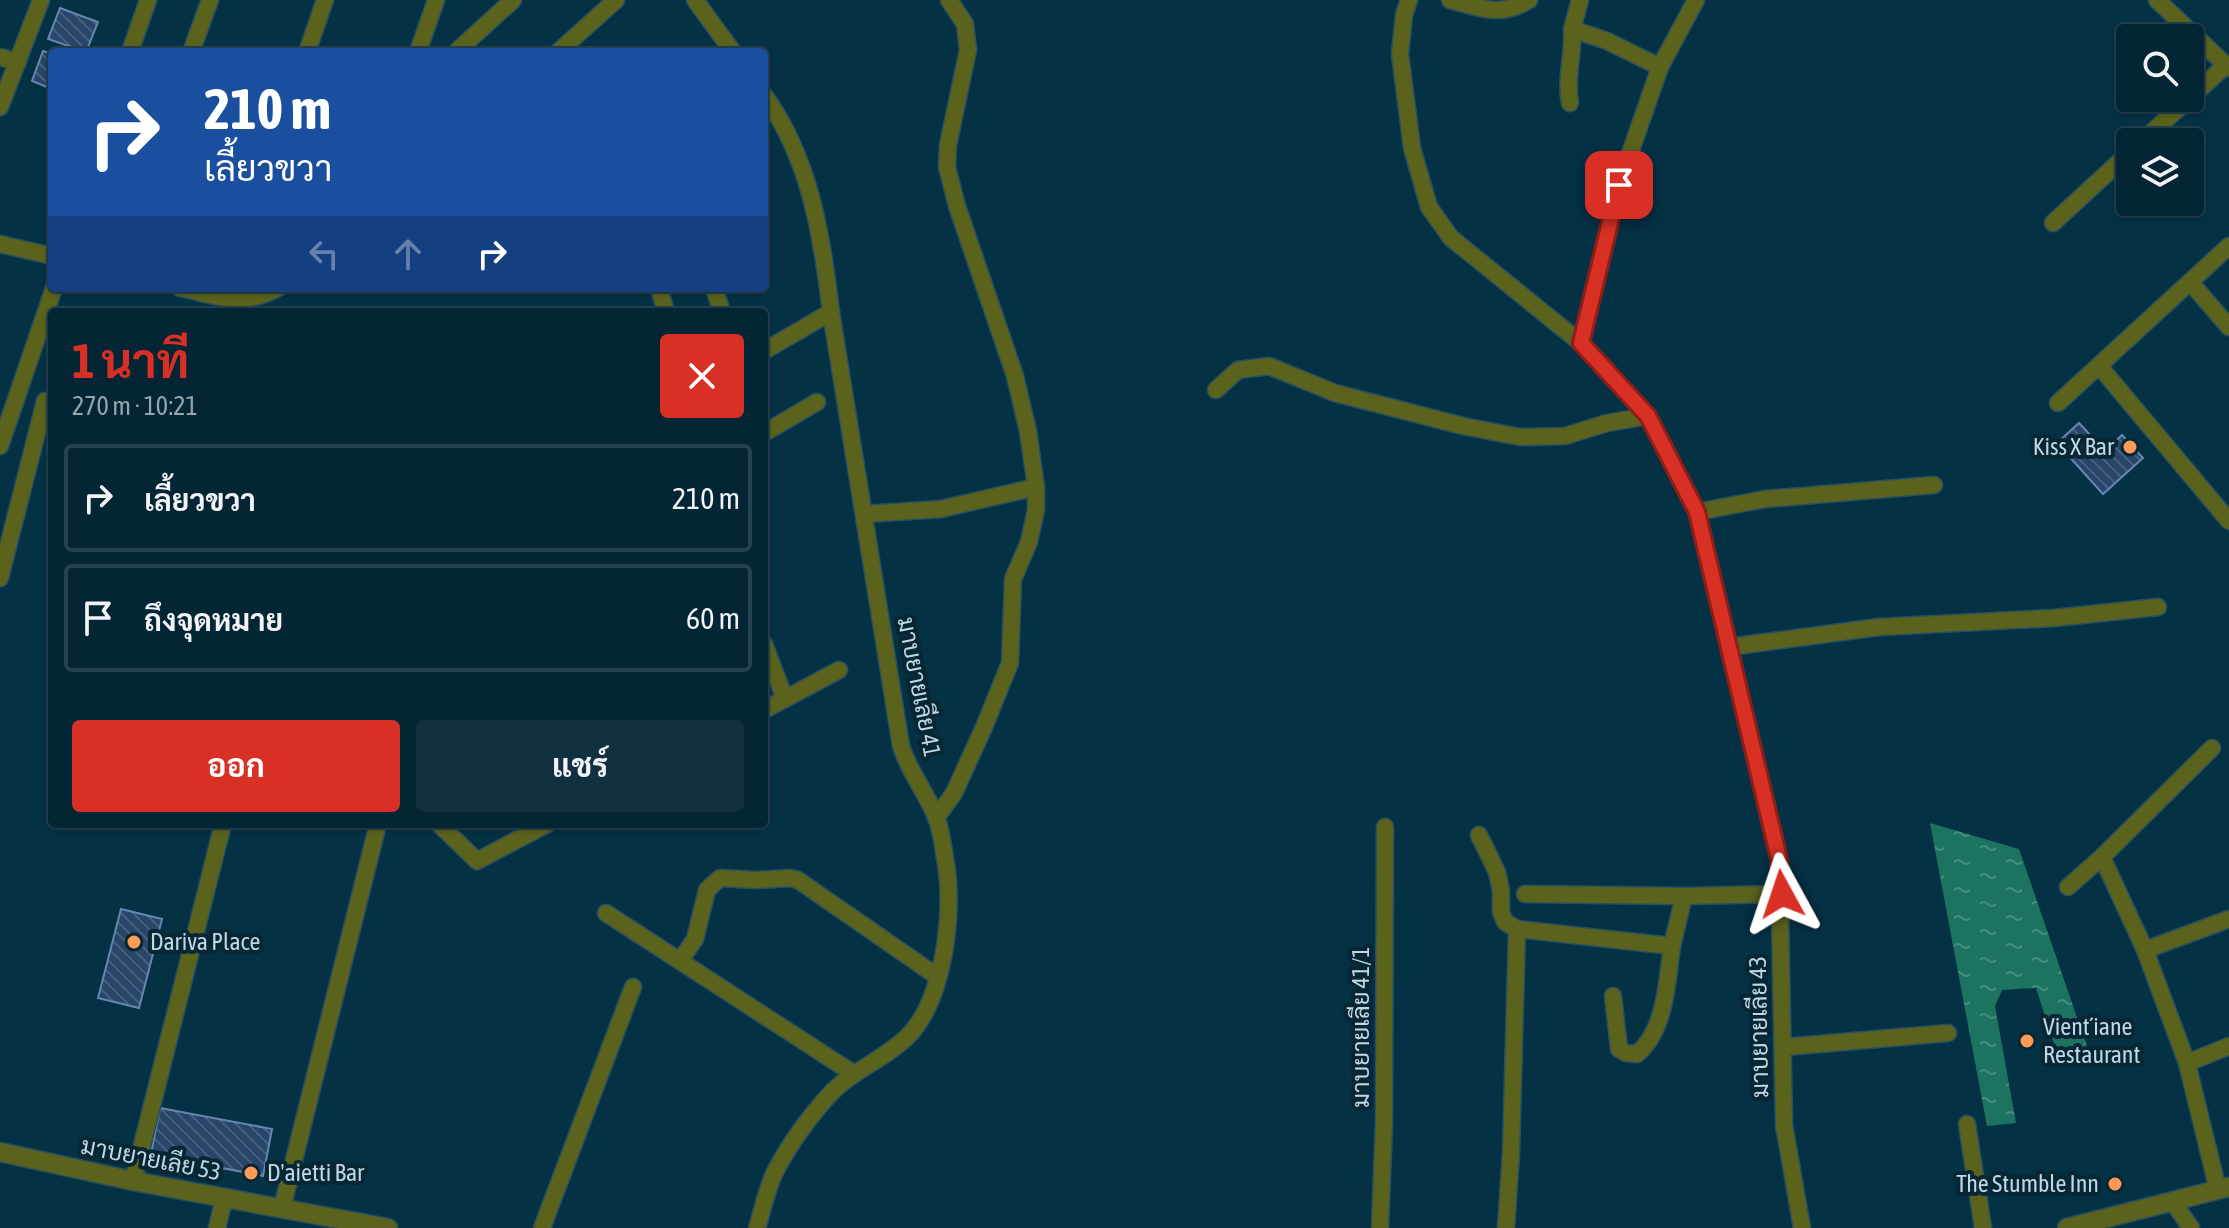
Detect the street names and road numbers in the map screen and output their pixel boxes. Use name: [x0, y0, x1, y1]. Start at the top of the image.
street label: มาบยายเลีย 41: [893, 614, 947, 759]
street label: มาบยายเลีย 41/1: [1346, 946, 1374, 1108]
street label: มาบยายเลีย 43: [1743, 956, 1773, 1098]
street label: มาบยายเลีย 53: [79, 1131, 224, 1185]

